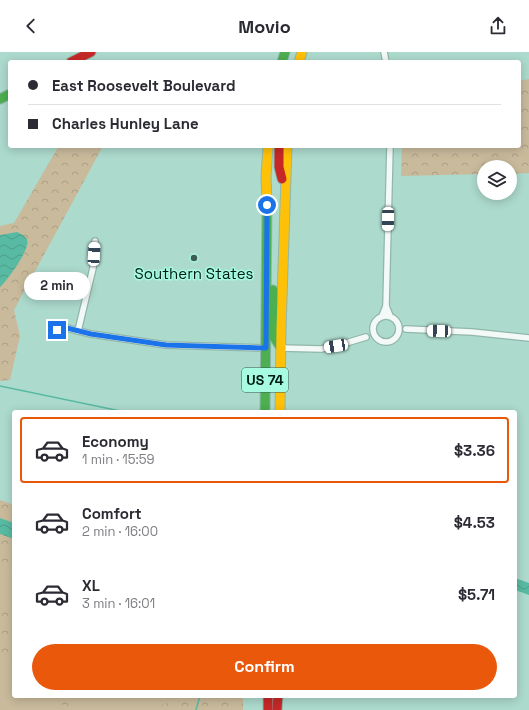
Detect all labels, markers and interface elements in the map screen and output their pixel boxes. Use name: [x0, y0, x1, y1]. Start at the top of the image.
icon: back: [20, 15, 42, 37]
text: Movio: [238, 15, 291, 38]
icon: share: [487, 15, 509, 37]
text: East Roosevelt Boulevard: [52, 76, 236, 95]
text: Charles Hunley Lane: [52, 114, 199, 133]
map controls: [477, 160, 517, 200]
button: layers: [477, 160, 517, 200]
route start: [258, 196, 276, 214]
car: [382, 207, 394, 231]
car: [87, 242, 101, 266]
marker: Southern States: [189, 253, 199, 263]
place label: Southern States: [135, 264, 254, 283]
callout: 2 min: [24, 272, 90, 300]
text: 2 min: [40, 277, 74, 294]
route end: [48, 321, 66, 339]
car: [427, 325, 451, 337]
car: [323, 338, 349, 354]
road number: US 74: [242, 368, 288, 392]
icon: car: [34, 432, 70, 468]
text: Economy: [82, 432, 149, 451]
text: $3.36: [454, 441, 495, 460]
text: 1 min · 15:59: [82, 451, 154, 468]
icon: car: [34, 504, 70, 540]
text: Comfort: [82, 504, 142, 523]
text: $4.53: [454, 513, 495, 532]
text: 2 min · 16:00: [82, 523, 158, 540]
icon: car: [34, 576, 70, 612]
text: XL: [82, 576, 100, 595]
text: $5.71: [458, 585, 495, 604]
text: 3 min · 16:01: [82, 595, 155, 612]
button: Confirm: [32, 644, 497, 690]

